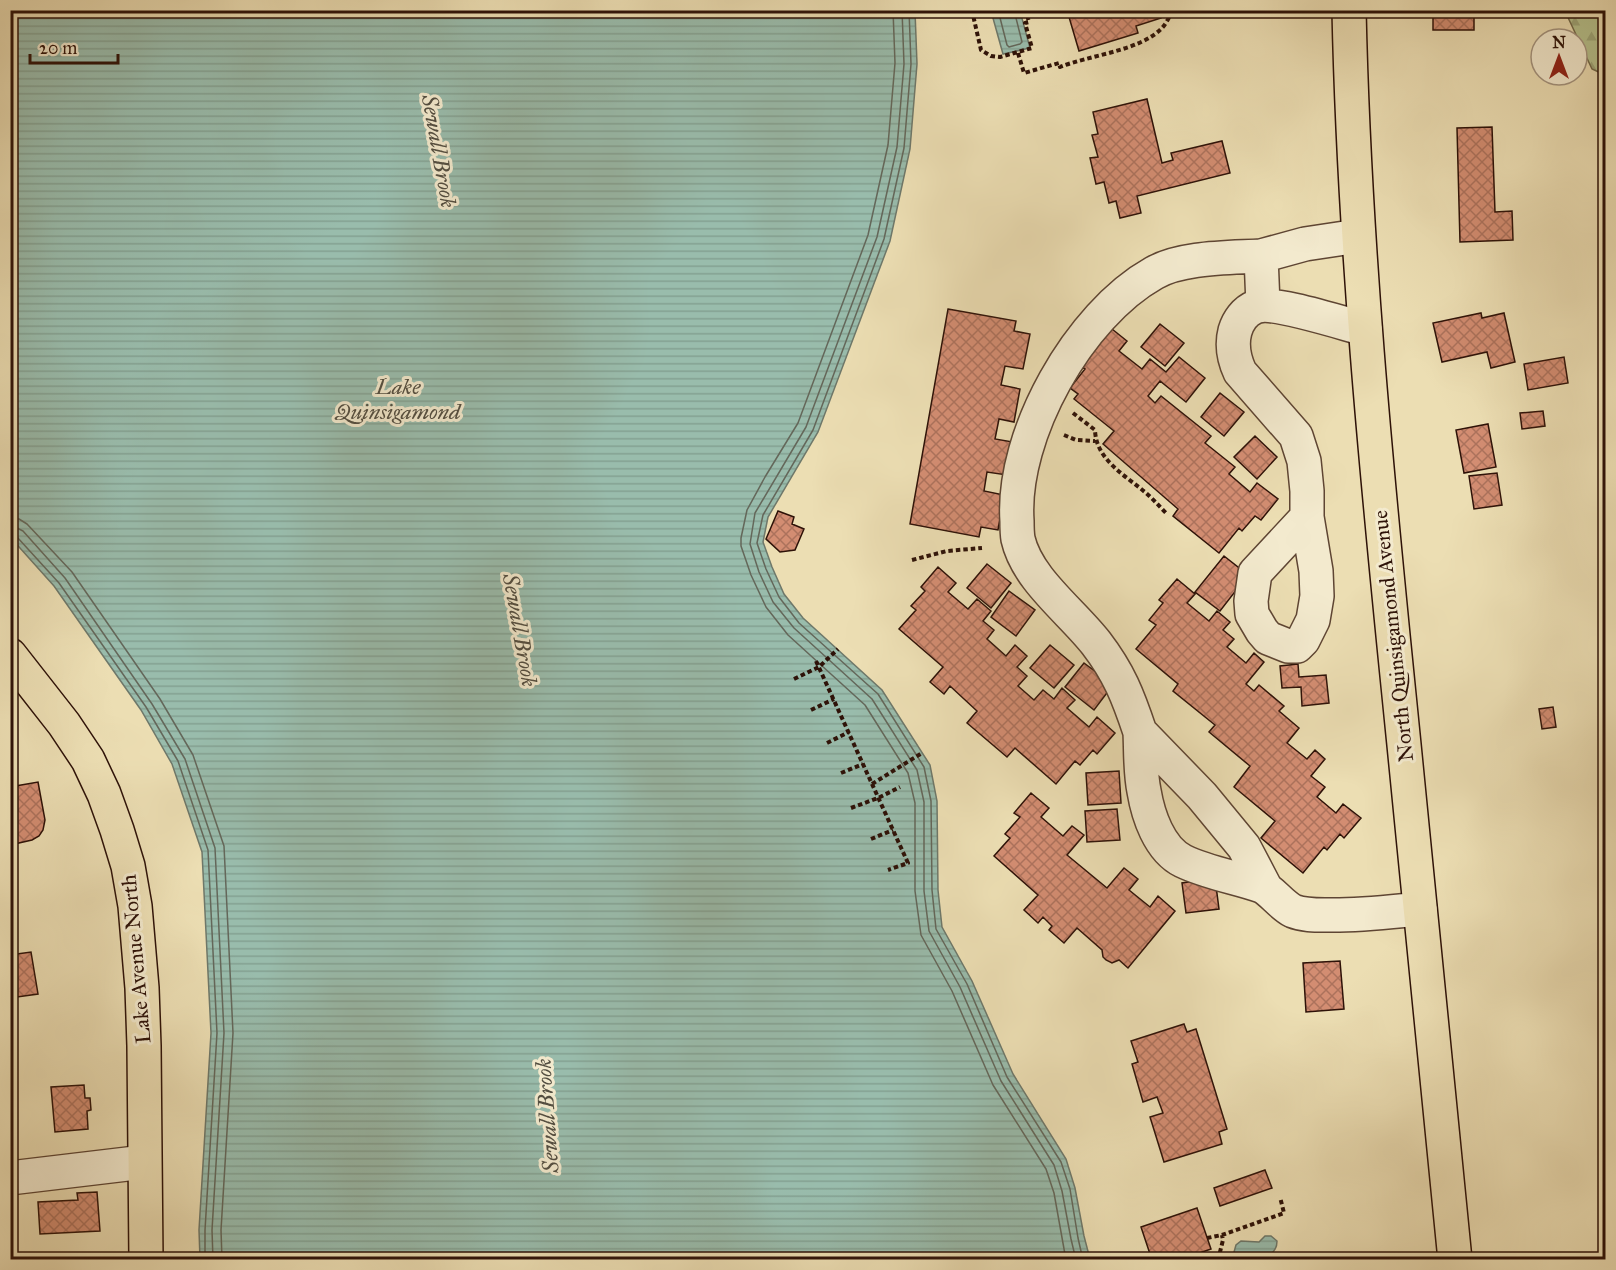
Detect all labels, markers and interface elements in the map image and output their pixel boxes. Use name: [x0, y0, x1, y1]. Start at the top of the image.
scale bar: [30, 27, 118, 65]
north arrow: [1529, 27, 1589, 87]
text: N: [1552, 33, 1566, 52]
text: 20 m: [39, 37, 77, 59]
water label: Sewall Brook: [416, 91, 462, 210]
water label: Lake Quinsigamond: [334, 373, 462, 425]
street label: North Quinsigamond Avenue: [1367, 509, 1419, 763]
water label: Sewall Brook: [497, 570, 543, 689]
street label: Lake Avenue North: [116, 873, 156, 1045]
water label: Sewall Brook: [530, 1058, 565, 1175]

